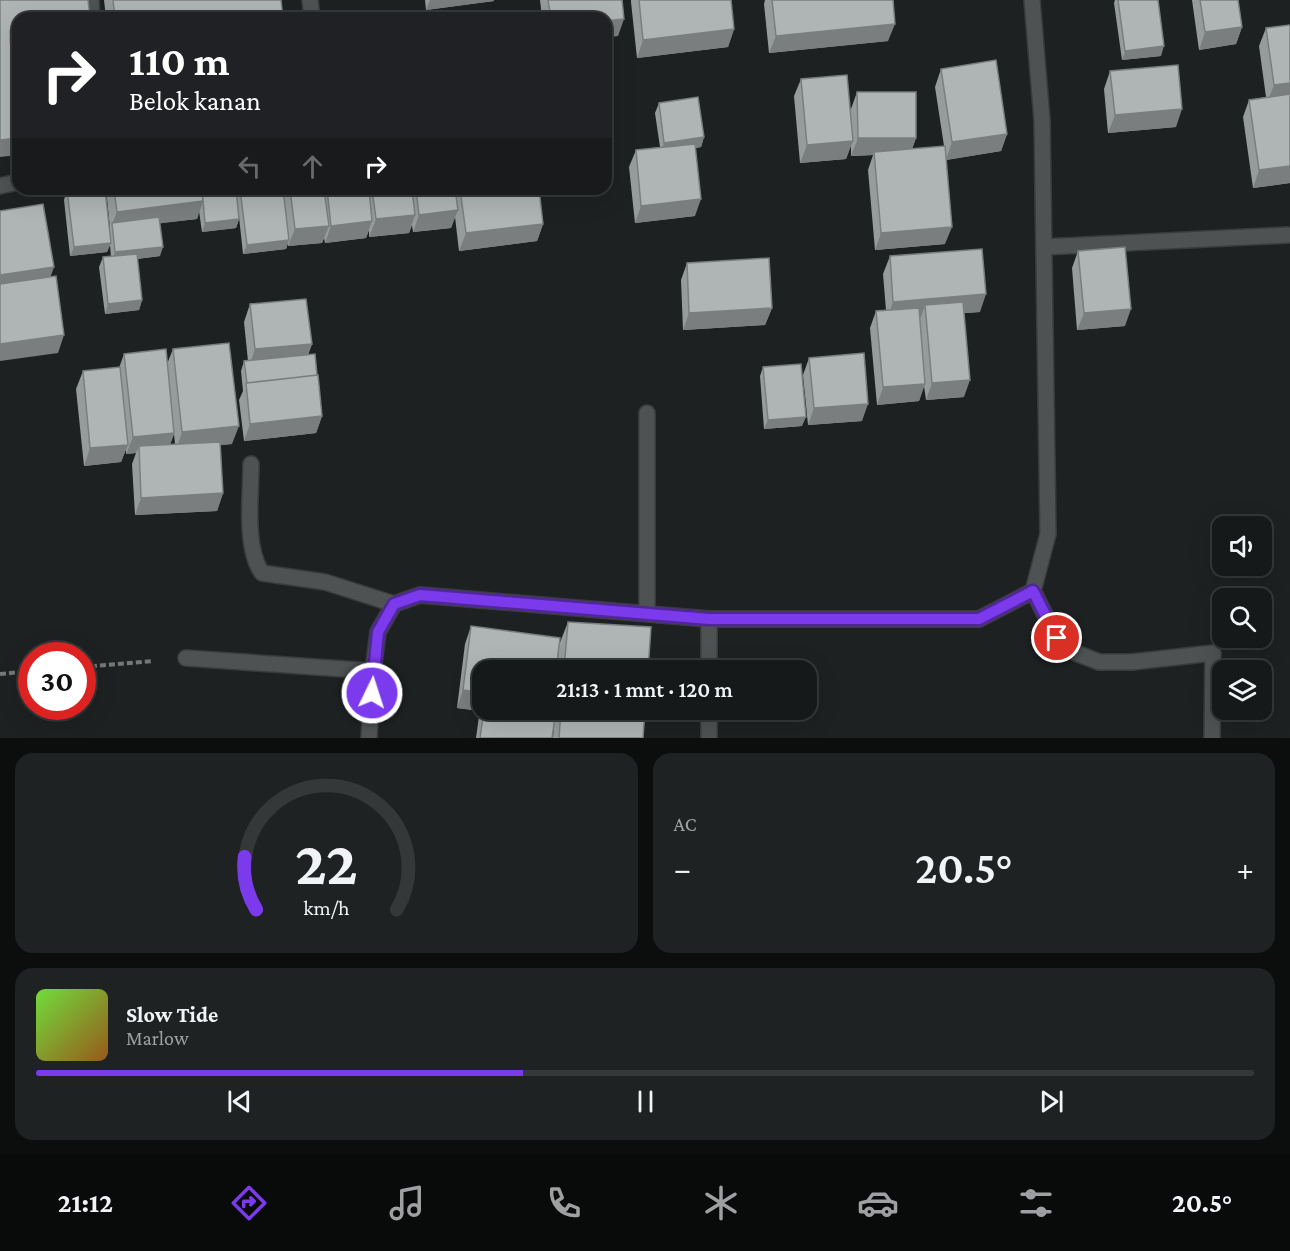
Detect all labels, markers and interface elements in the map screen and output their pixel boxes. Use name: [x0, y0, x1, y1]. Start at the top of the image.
icon: right: [30, 36, 108, 114]
text: 110 m: [129, 37, 230, 84]
text: Belok kanan: [129, 86, 261, 116]
icon: left: [233, 150, 266, 183]
icon: ahead: [296, 150, 329, 183]
icon: right: [359, 150, 392, 183]
map controls: [1212, 516, 1272, 720]
button: sound: [1212, 516, 1272, 576]
button: search: [1212, 588, 1272, 648]
pin: [1031, 612, 1082, 663]
icon: arrive: [1040, 621, 1073, 654]
speed limit sign: 30: [18, 642, 96, 720]
button: layers: [1212, 660, 1272, 720]
position arrow: [340, 661, 404, 725]
text: 21:13 · 1 mnt · 120 m: [556, 677, 733, 702]
text: AC: [674, 813, 697, 835]
text: 22: [295, 828, 358, 897]
text: 20.5°: [915, 843, 1012, 893]
text: −: [674, 850, 691, 887]
text: +: [1237, 850, 1254, 887]
text: km/h: [303, 896, 350, 920]
text: Slow Tide: [126, 1002, 218, 1027]
text: Marlow: [126, 1027, 189, 1049]
icon: previous: [223, 1085, 256, 1118]
icon: pause: [629, 1085, 662, 1118]
icon: next: [1035, 1085, 1068, 1118]
icon: directions: [228, 1182, 270, 1224]
icon: music: [386, 1182, 428, 1224]
icon: phone: [543, 1182, 585, 1224]
icon: climate: [700, 1182, 742, 1224]
icon: car: [857, 1182, 899, 1224]
icon: filters: [1015, 1182, 1057, 1224]
text: 21:12: [58, 1188, 113, 1218]
text: 20.5°: [1172, 1188, 1232, 1218]

